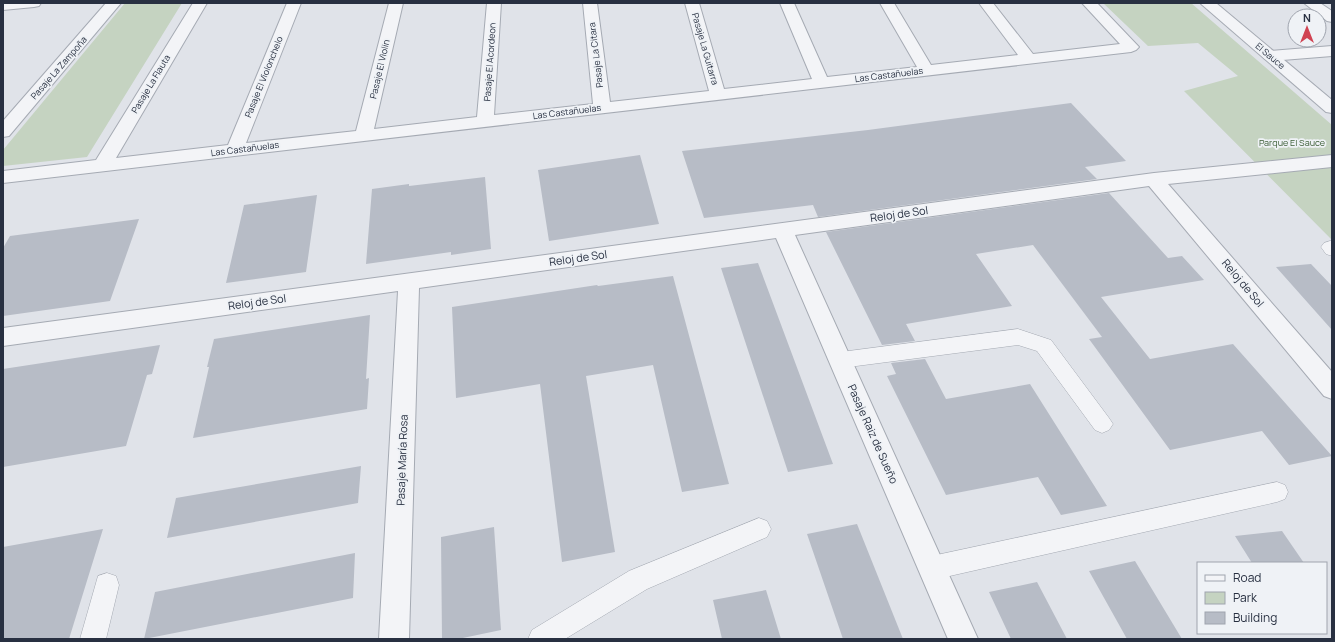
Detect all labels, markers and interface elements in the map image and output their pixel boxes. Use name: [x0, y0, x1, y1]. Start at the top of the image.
north arrow: [1287, 8, 1327, 48]
text: N: [1303, 10, 1311, 25]
street label: Pasaje La Guitarra: [689, 11, 722, 86]
street label: Pasaje El Acordeon: [480, 22, 499, 102]
street label: Pasaje La Citara: [585, 22, 606, 89]
street label: Pasaje La Zampoña: [28, 33, 90, 102]
street label: Pasaje El Violonchelo: [241, 34, 286, 119]
street label: Pasaje El Violin: [366, 38, 393, 100]
street label: El Sauce: [1253, 39, 1288, 72]
street label: Pasaje La Flauta: [128, 52, 173, 115]
street label: Las Castañuelas: [854, 64, 924, 85]
street label: Las Castañuelas: [532, 101, 602, 122]
park label: Parque El Sauce: [1259, 136, 1325, 149]
street label: Las Castañuelas: [210, 138, 280, 159]
street label: Reloj de Sol: [869, 202, 929, 225]
street label: Reloj de Sol: [548, 246, 608, 269]
street label: Reloj de Sol: [1219, 255, 1268, 310]
street label: Reloj de Sol: [227, 290, 287, 313]
street label: Pasaje Raiz de Sueño: [845, 382, 902, 486]
street label: Pasaje María Rosa: [392, 414, 411, 506]
legend: [1197, 562, 1327, 634]
text: Road: [1233, 569, 1261, 586]
text: Park: [1233, 589, 1258, 606]
text: Building: [1233, 609, 1277, 626]

